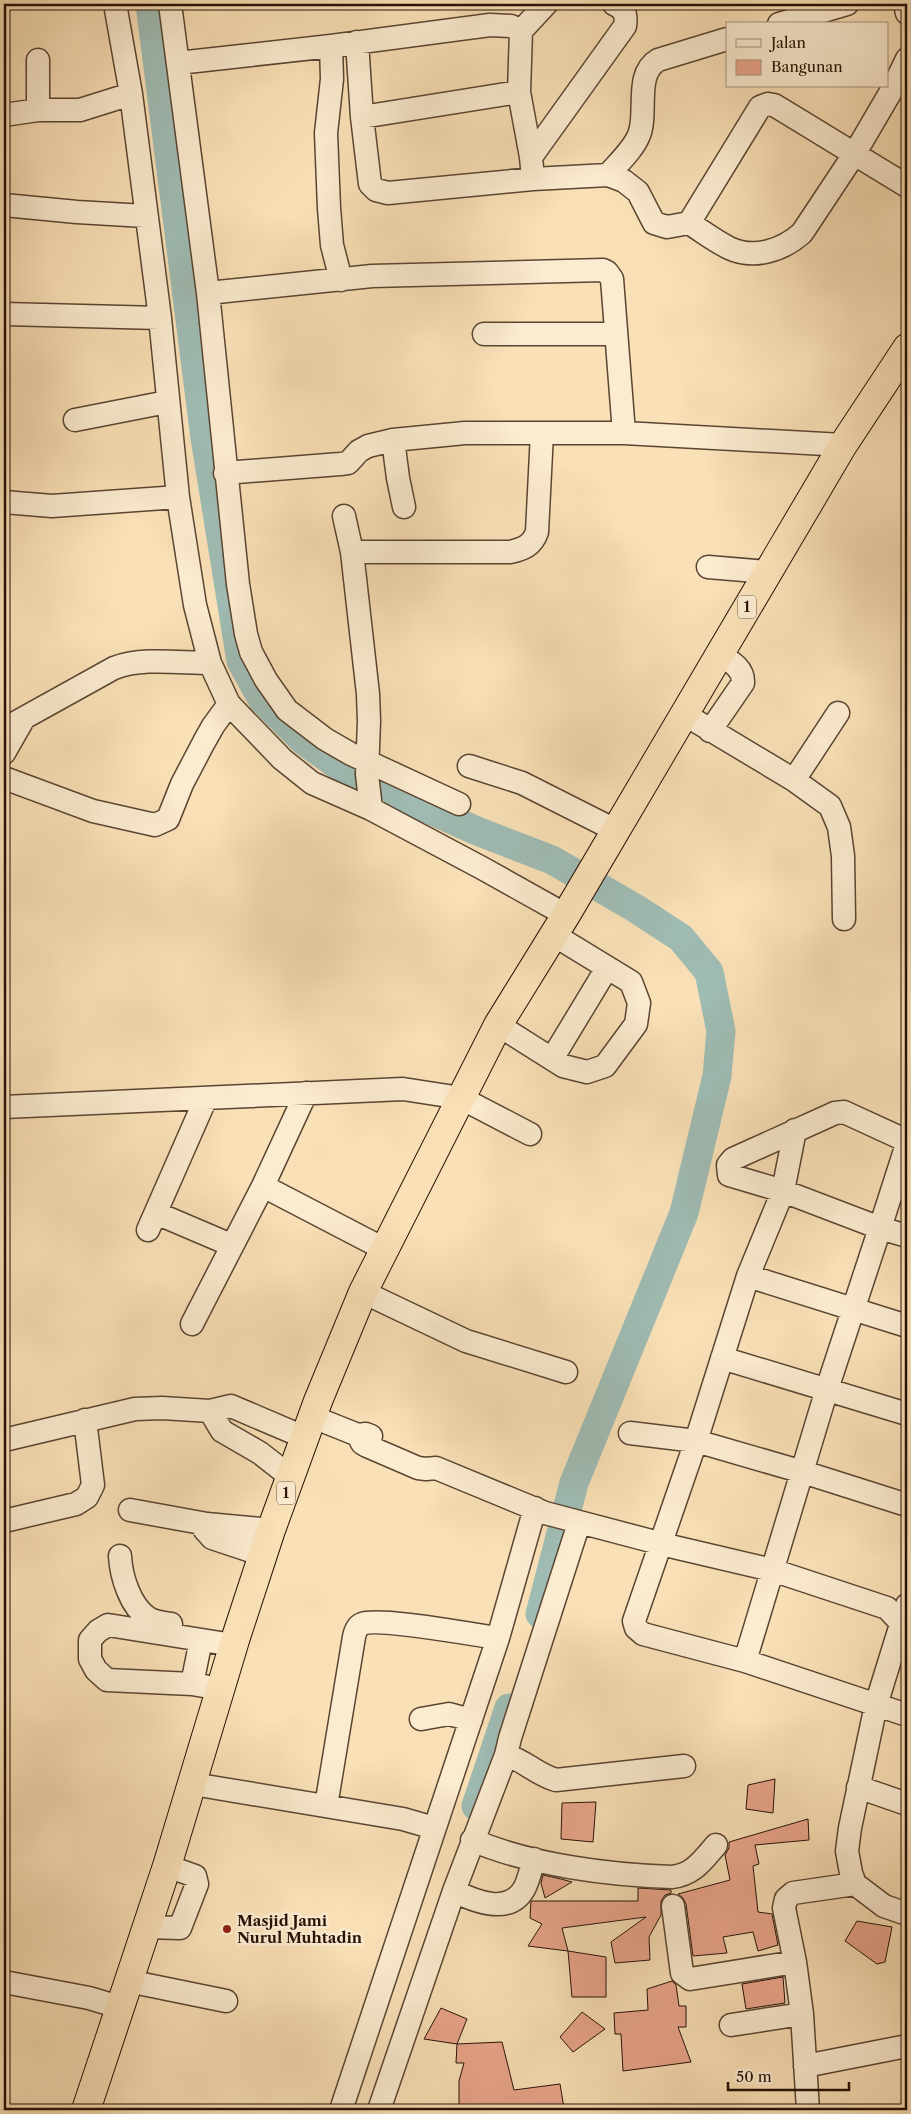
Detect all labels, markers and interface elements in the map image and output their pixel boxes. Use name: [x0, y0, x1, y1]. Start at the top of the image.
legend: [726, 22, 888, 88]
text: Jalan: [769, 33, 806, 52]
text: Bangunan: [771, 57, 843, 76]
road number: 1: [738, 596, 756, 618]
road number: 1: [277, 1482, 295, 1505]
place label: Masjid Jami Nurul Muhtadin: [237, 1911, 363, 1947]
marker: Masjid Jami Nurul Muhtadin: [221, 1923, 233, 1935]
scale bar: [728, 2059, 850, 2091]
text: 50 m: [736, 2067, 772, 2086]

